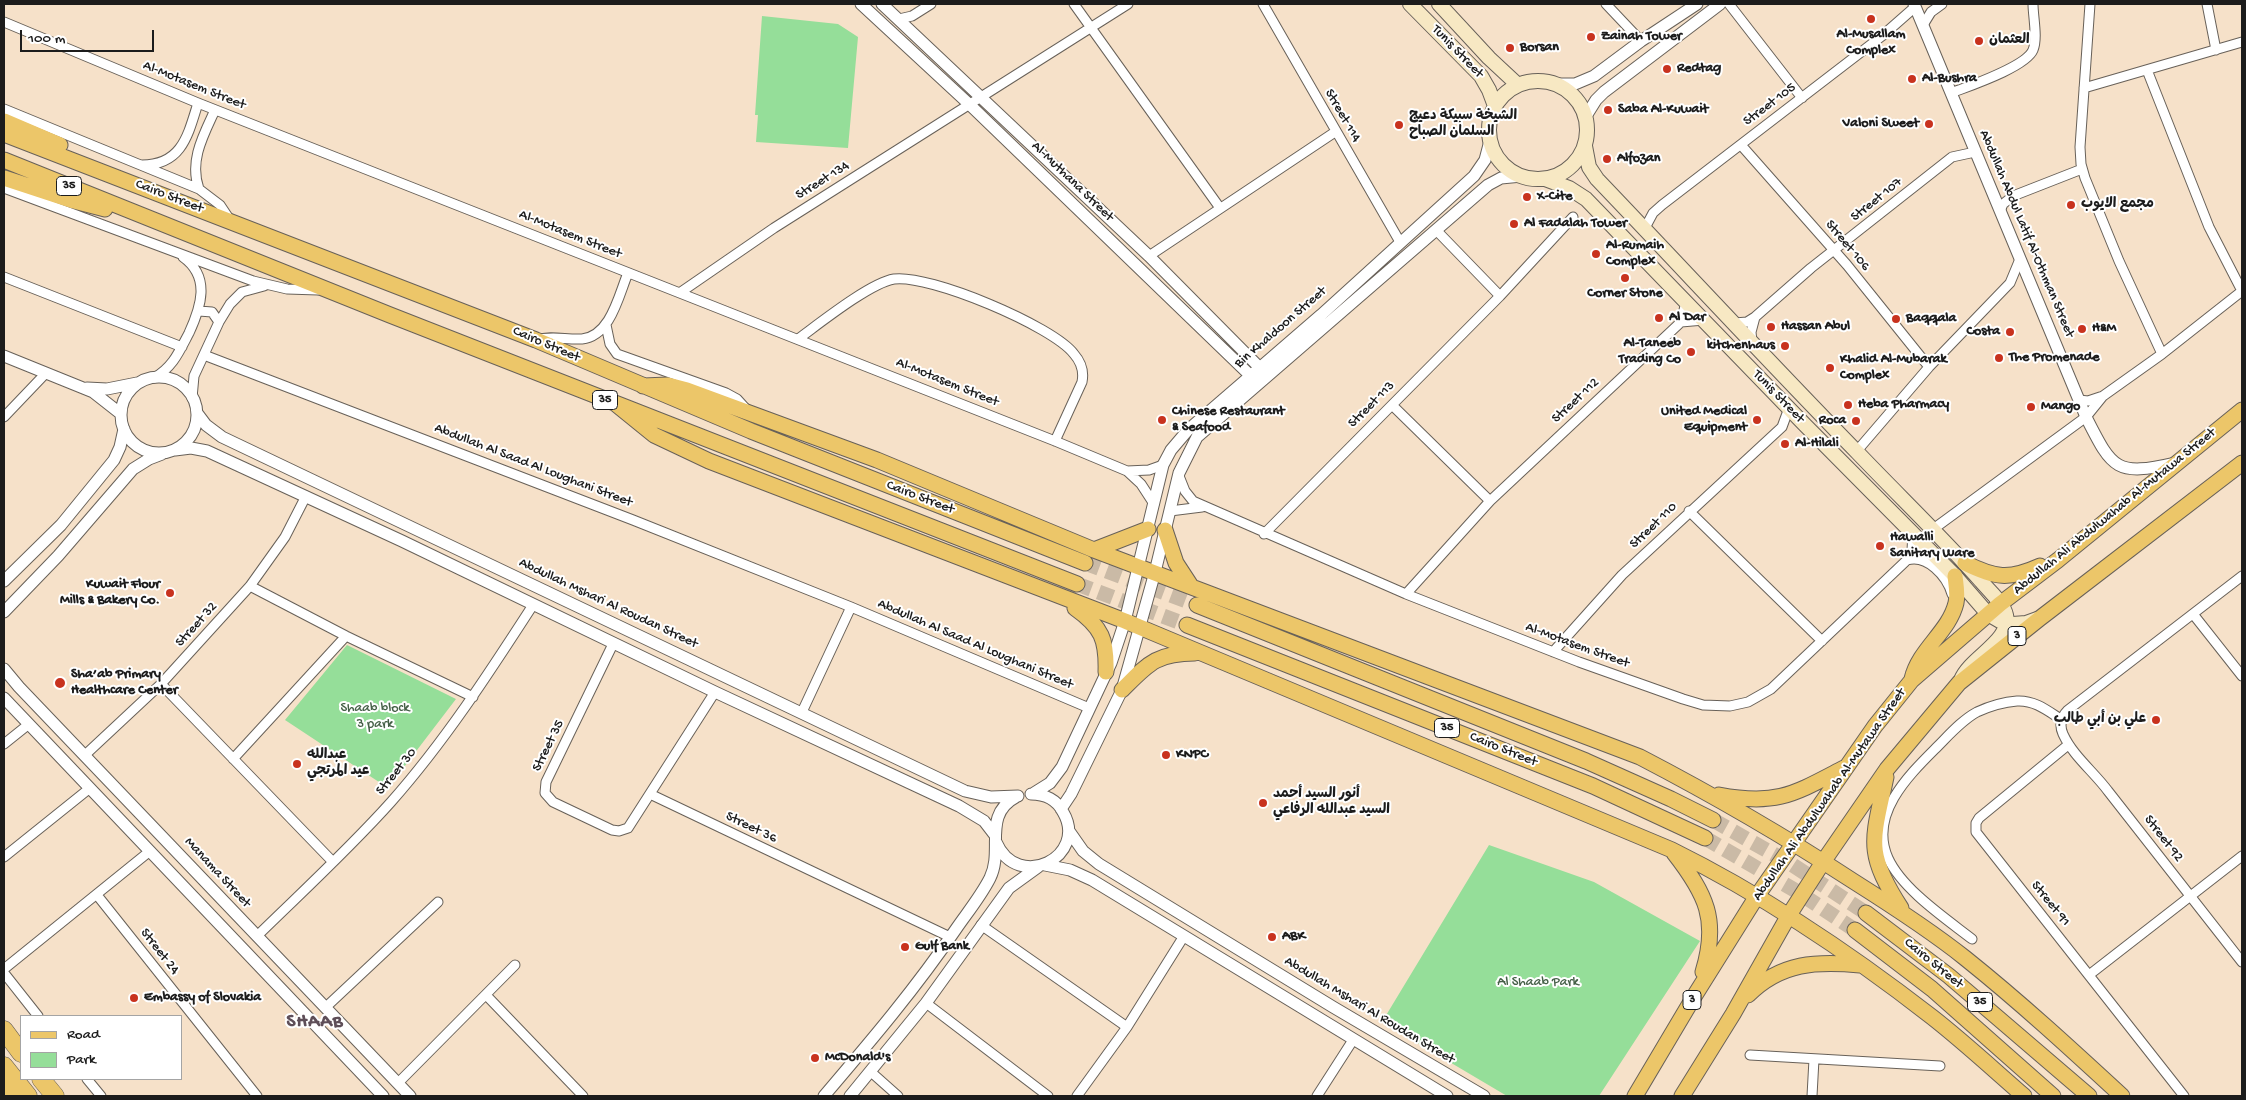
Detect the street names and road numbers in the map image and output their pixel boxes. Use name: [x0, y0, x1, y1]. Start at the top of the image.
street label: Tunis Street: [1428, 22, 1486, 82]
street label: Al-Motasem Street: [140, 58, 248, 114]
street label: Street 105: [1740, 80, 1800, 130]
street label: Street 114: [1320, 86, 1364, 146]
street label: Abdullah Abdul Latif Al-Othman Street: [1975, 128, 2077, 340]
street label: Al-Muthana Street: [1027, 138, 1117, 226]
street label: Street 134: [793, 158, 853, 204]
street label: Street 107: [1848, 174, 1906, 226]
street label: Cairo Street: [133, 176, 205, 218]
road number: 35: [56, 177, 82, 196]
street label: Al-Motasem Street: [516, 207, 624, 263]
street label: Street 106: [1821, 217, 1873, 275]
street label: Bin Khaldoon Street: [1232, 284, 1330, 372]
street label: Cairo Street: [510, 323, 582, 367]
street label: Al-Motasem Street: [893, 355, 1001, 411]
street label: Tunis Street: [1749, 367, 1807, 427]
street label: Street 112: [1549, 375, 1603, 427]
street label: Street 113: [1345, 378, 1399, 432]
road number: 35: [592, 390, 618, 410]
street label: Abdullah Al Saad Al Loughani Street: [432, 420, 634, 512]
street label: Abdullah Ali Abdulwahab Al-Mutawa Street: [2010, 425, 2220, 599]
street label: Cairo Street: [884, 477, 956, 519]
street label: Street 110: [1627, 499, 1681, 553]
street label: Abdullah Mshari Al Roudan Street: [516, 555, 700, 653]
street label: Abdullah Al Saad Al Loughani Street: [875, 596, 1075, 694]
street label: Street 32: [172, 599, 222, 651]
street label: Al-Motasem Street: [1523, 619, 1631, 673]
road number: 3: [2008, 626, 2026, 646]
street label: Abdullah Ali Abdulwahab Al-Mutawa Street: [1750, 685, 1910, 905]
street label: Street 35: [529, 717, 569, 775]
road number: 35: [1434, 718, 1460, 738]
street label: Cairo Street: [1467, 729, 1539, 771]
street label: Street 30: [373, 745, 421, 799]
street label: Street 36: [723, 808, 779, 848]
street label: Street 92: [2140, 812, 2186, 866]
street label: Manama Street: [180, 834, 254, 912]
street label: Street 91: [2027, 878, 2073, 930]
street label: Street 24: [136, 925, 182, 979]
street label: Cairo Street: [1900, 935, 1966, 993]
street label: Abdullah Mshari Al Roudan Street: [1281, 953, 1457, 1069]
road number: 3: [1683, 990, 1701, 1010]
road number: 35: [1968, 992, 1992, 1012]

